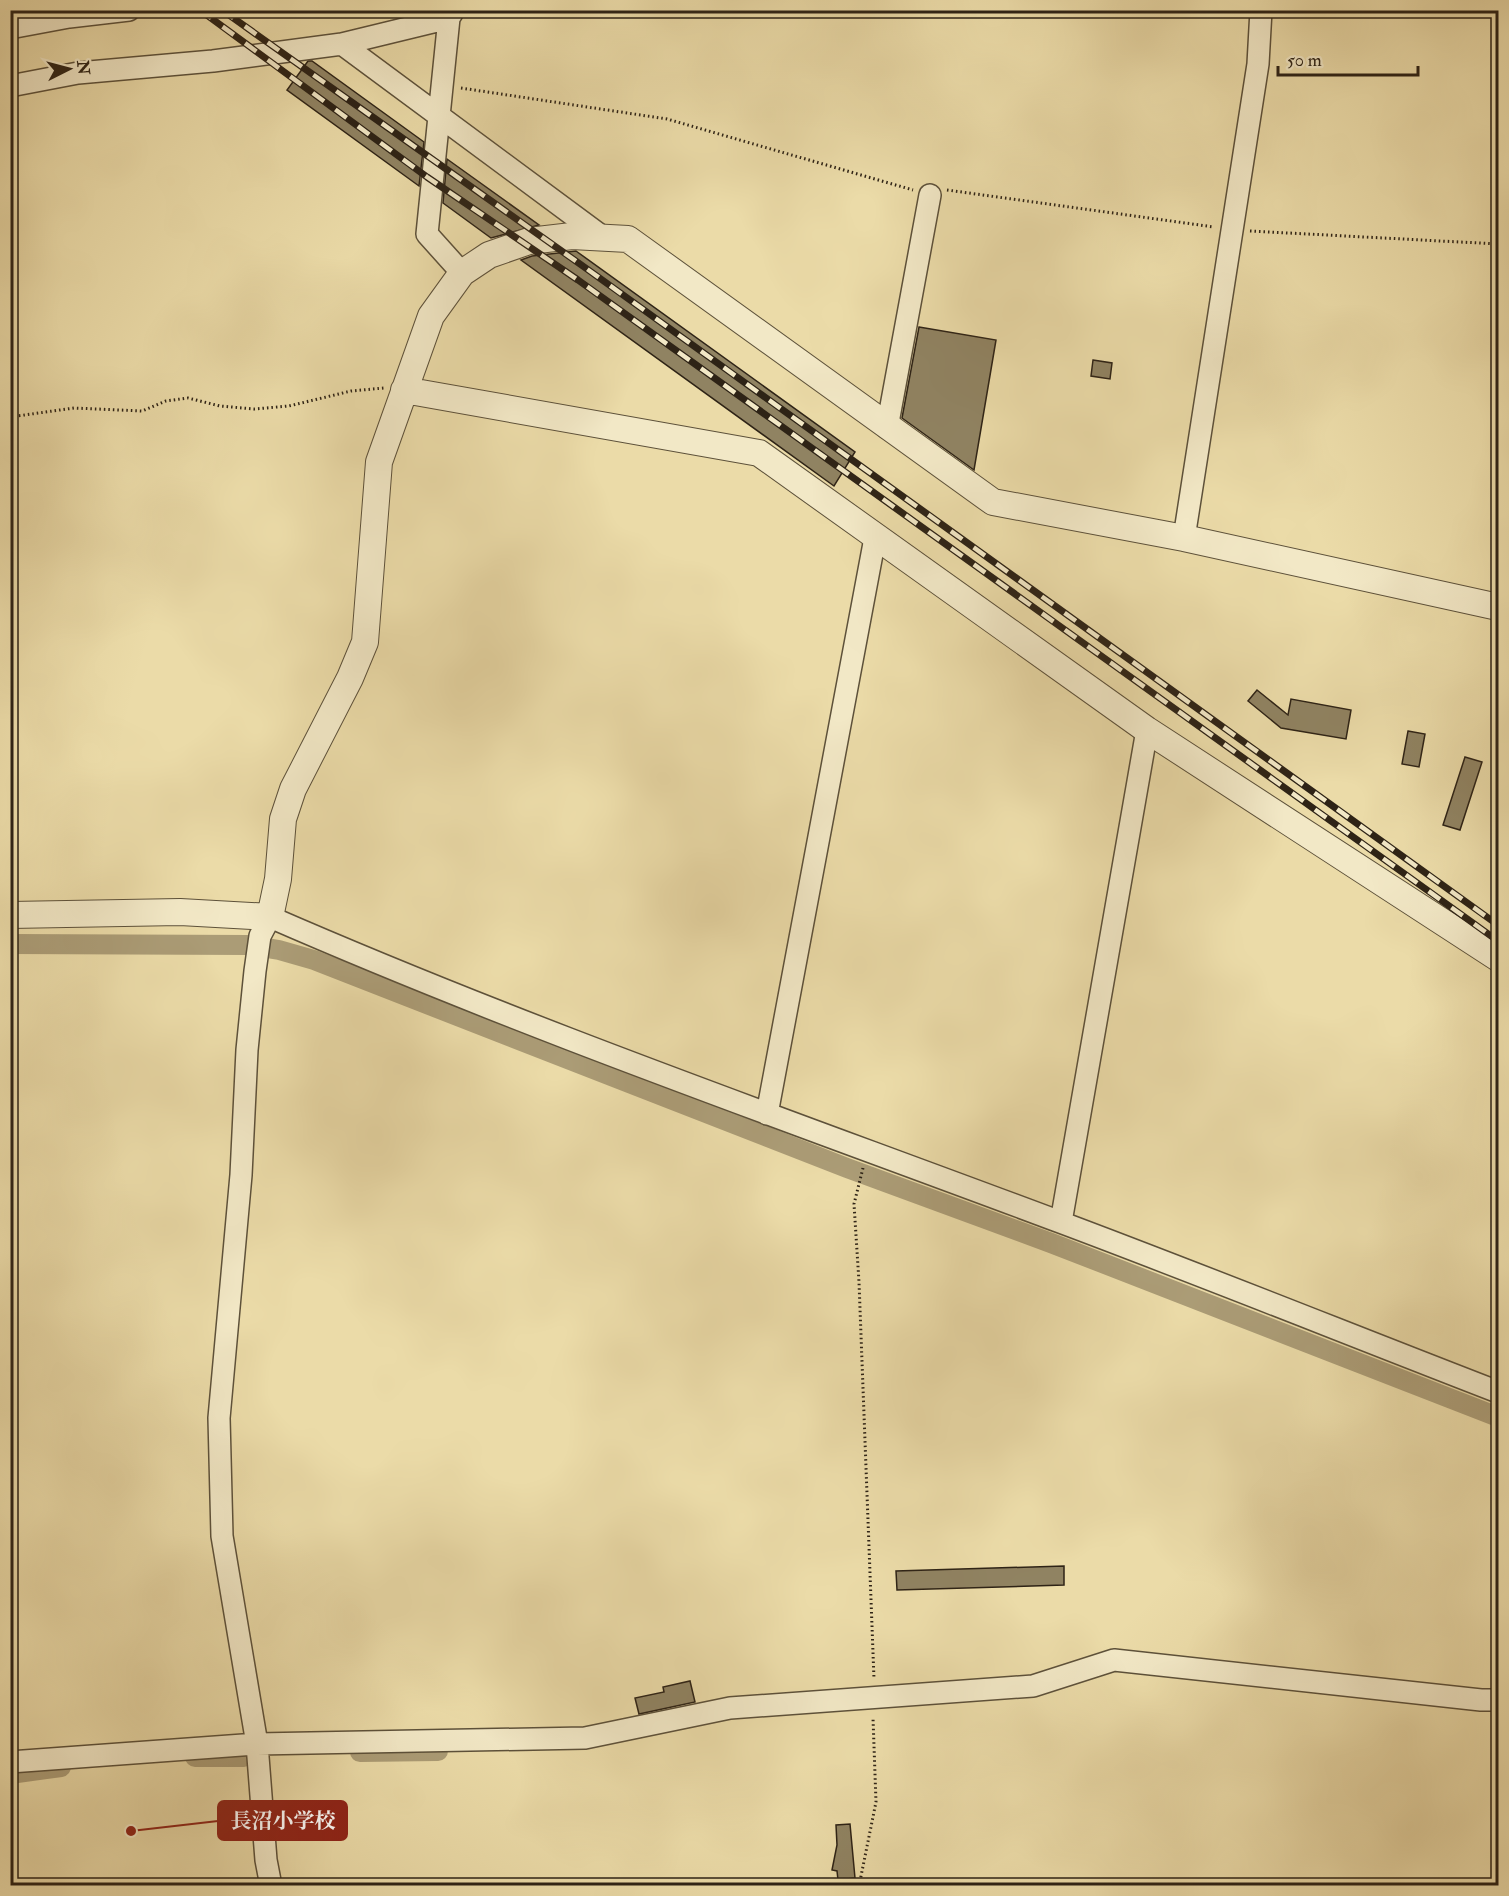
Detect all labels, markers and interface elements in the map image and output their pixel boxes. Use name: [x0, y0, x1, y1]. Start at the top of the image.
north arrow: [39, 39, 99, 99]
scale bar: [1278, 39, 1418, 77]
text: 50 m: [1287, 49, 1322, 72]
text: N: [72, 58, 94, 76]
callout: 長沼小学校: [218, 1801, 347, 1840]
text: 長沼小学校: [231, 1808, 336, 1835]

